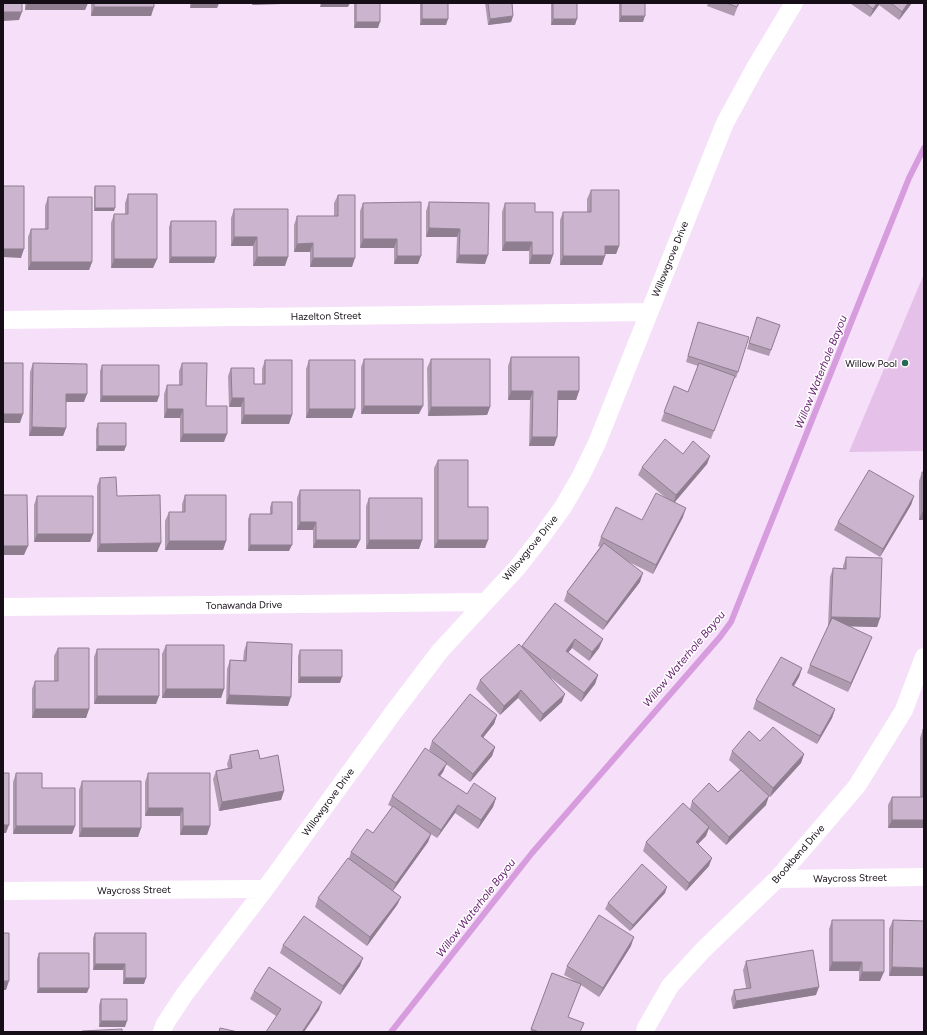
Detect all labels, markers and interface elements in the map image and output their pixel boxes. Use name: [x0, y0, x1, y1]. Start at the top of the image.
street label: Willowgrove Drive: [649, 219, 691, 299]
street label: Hazelton Street: [290, 309, 362, 323]
water label: Willow Waterhole Bayou: [792, 313, 850, 431]
place label: Willow Pool: [845, 357, 897, 370]
marker: Willow Pool: [900, 358, 910, 368]
street label: Willowgrove Drive: [500, 512, 561, 583]
street label: Tonawanda Drive: [206, 598, 283, 612]
water label: Willow Waterhole Bayou: [640, 608, 728, 710]
street label: Willowgrove Drive: [299, 765, 357, 838]
street label: Brookbend Drive: [769, 821, 828, 886]
water label: Willow Waterhole Bayou: [434, 856, 518, 960]
street label: Waycross Street: [813, 871, 887, 885]
street label: Waycross Street: [97, 883, 171, 897]

